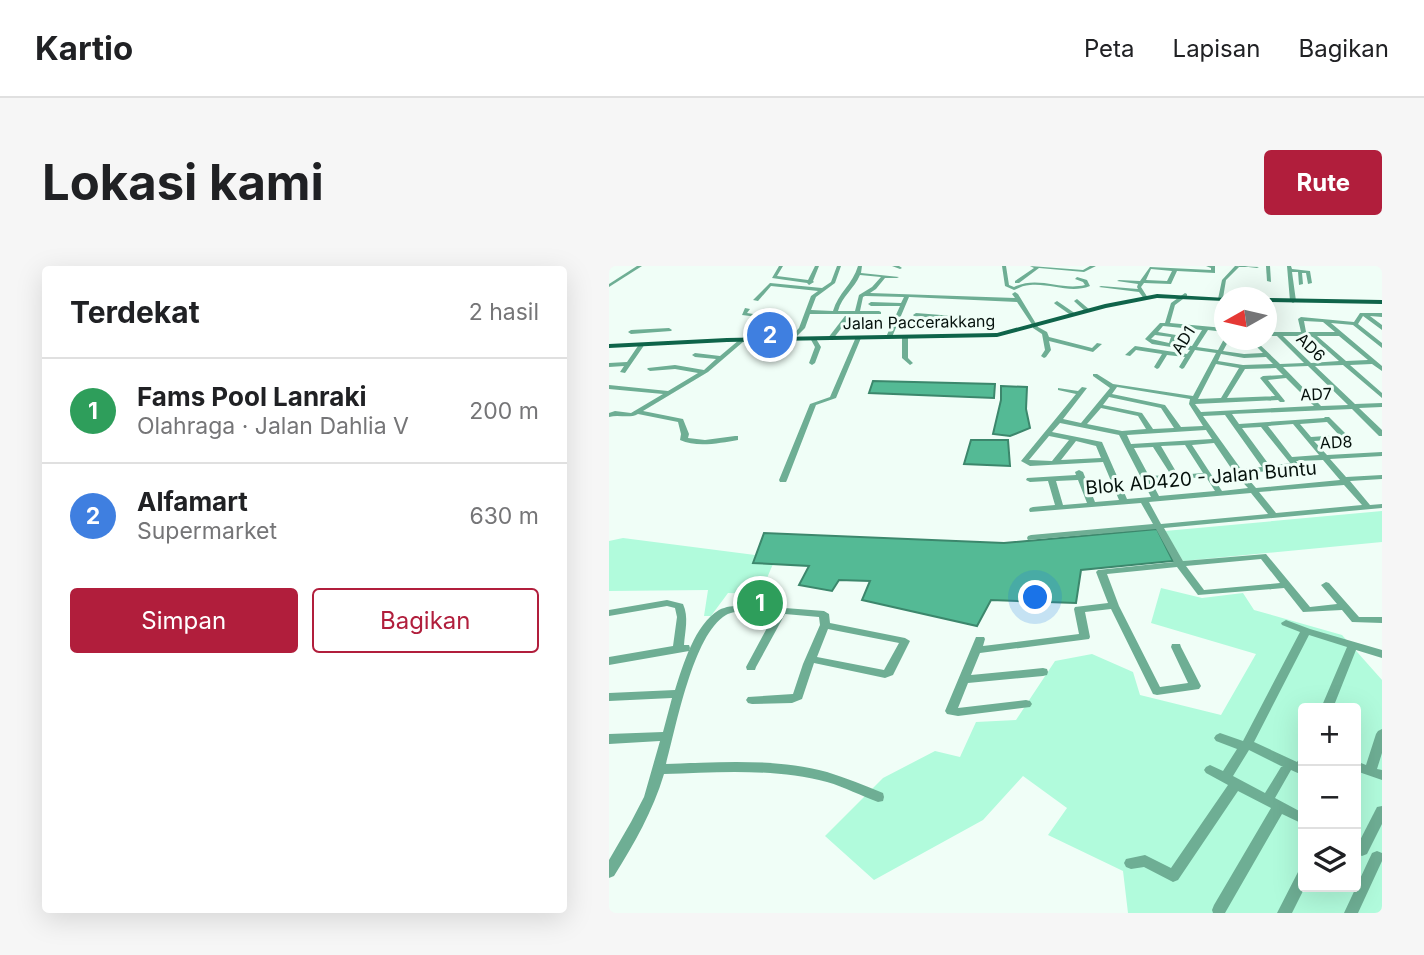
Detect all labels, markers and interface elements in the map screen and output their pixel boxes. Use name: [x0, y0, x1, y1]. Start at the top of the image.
text: Kartio: [35, 28, 133, 68]
text: Peta: [1084, 34, 1135, 63]
text: Lapisan: [1173, 34, 1260, 63]
text: Bagikan: [1298, 34, 1389, 63]
button: Rute: [1264, 150, 1382, 215]
text: Lokasi kami: [42, 153, 324, 212]
north arrow: [1214, 287, 1277, 350]
text: Terdekat: [70, 294, 200, 330]
text: 2 hasil: [469, 298, 539, 326]
pin: 2: [747, 309, 793, 361]
street label: Jalan Paccerakkang: [843, 311, 995, 333]
street label: AD1: [1167, 322, 1199, 358]
street label: AD6: [1292, 329, 1330, 365]
text: Fams Pool Lanraki: [137, 381, 367, 412]
street label: AD7: [1300, 383, 1332, 405]
text: 1: [88, 397, 98, 425]
text: 200 m: [469, 397, 539, 425]
text: Olahraga · Jalan Dahlia V: [137, 412, 409, 440]
street label: AD8: [1319, 431, 1353, 453]
street label: Blok AD420 - Jalan Buntu: [1084, 456, 1318, 500]
text: Alfamart: [137, 486, 248, 517]
text: 2: [86, 502, 100, 530]
text: 630 m: [469, 502, 539, 530]
text: Supermarket: [137, 517, 277, 545]
pin: 1: [737, 577, 783, 629]
your location: [1018, 580, 1052, 614]
button: Simpan: [70, 588, 298, 653]
button: Bagikan: [312, 588, 539, 653]
map controls: [1298, 703, 1361, 892]
button: +: [1298, 703, 1361, 766]
button: −: [1298, 766, 1361, 829]
button: layers: [1298, 829, 1361, 892]

